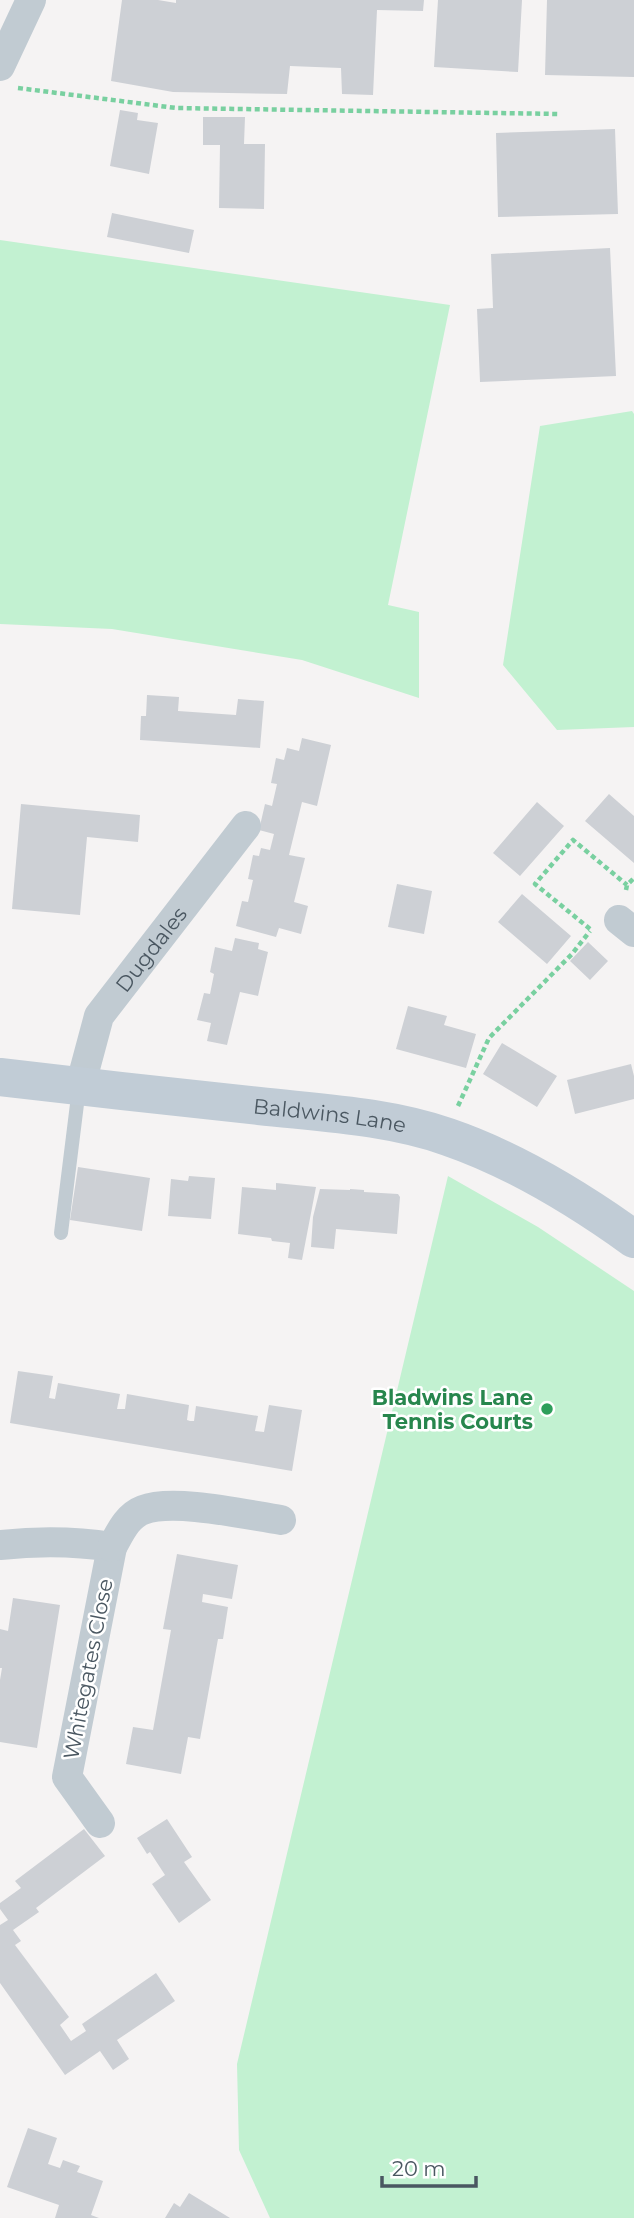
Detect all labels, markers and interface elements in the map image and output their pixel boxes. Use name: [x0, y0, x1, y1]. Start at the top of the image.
street label: Dugdales: [110, 902, 192, 997]
street label: Baldwins Lane: [252, 1093, 409, 1137]
place label: Bladwins Lane Tennis Courts: [372, 1385, 533, 1434]
marker: Bladwins Lane Tennis Courts: [539, 1401, 555, 1417]
street label: Whitegates Close: [58, 1577, 118, 1761]
scale bar: [382, 2144, 476, 2188]
text: 20 m: [392, 2156, 446, 2181]

